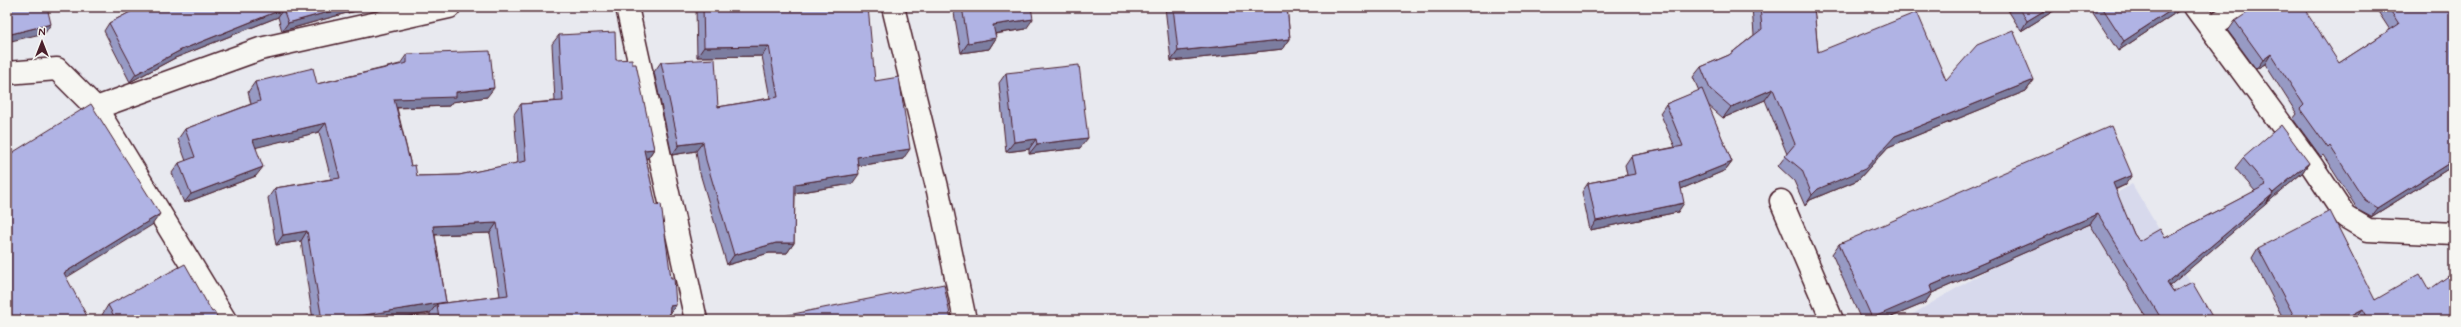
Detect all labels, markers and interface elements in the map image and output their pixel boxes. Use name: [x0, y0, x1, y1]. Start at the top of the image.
north arrow: [22, 22, 62, 62]
text: N: [38, 26, 46, 40]

